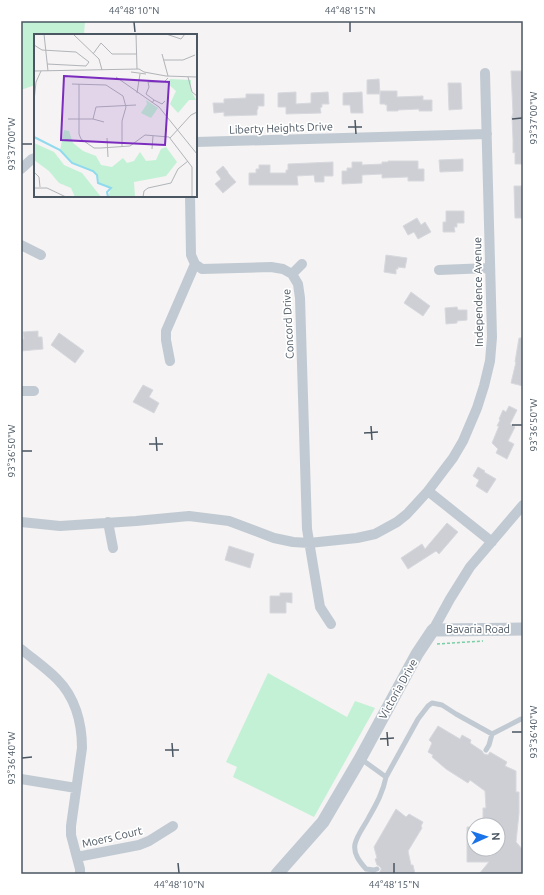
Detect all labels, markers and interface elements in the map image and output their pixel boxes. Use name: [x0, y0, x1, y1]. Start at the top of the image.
text: 44°48'10"N: [109, 5, 159, 16]
text: 44°48'15"N: [325, 5, 375, 16]
inset map: [34, 34, 197, 197]
text: 93°37'00"W: [528, 92, 539, 144]
text: 93°37'00"W: [6, 118, 17, 170]
street label: Liberty Heights Drive: [229, 120, 333, 136]
street label: Independence Avenue: [471, 237, 485, 347]
street label: Concord Drive: [280, 289, 296, 359]
text: 93°36'50"W: [528, 399, 539, 451]
text: 93°36'50"W: [6, 425, 17, 477]
street label: Bavaria Road: [446, 623, 510, 635]
street label: Victoria Drive: [377, 657, 419, 721]
text: 93°36'40"W: [528, 706, 539, 758]
text: 93°36'40"W: [6, 732, 17, 784]
north arrow: [466, 817, 506, 857]
street label: Moers Court: [81, 824, 144, 850]
text: N: [490, 832, 502, 841]
text: 44°48'10"N: [154, 879, 204, 890]
text: 44°48'15"N: [369, 879, 419, 890]

